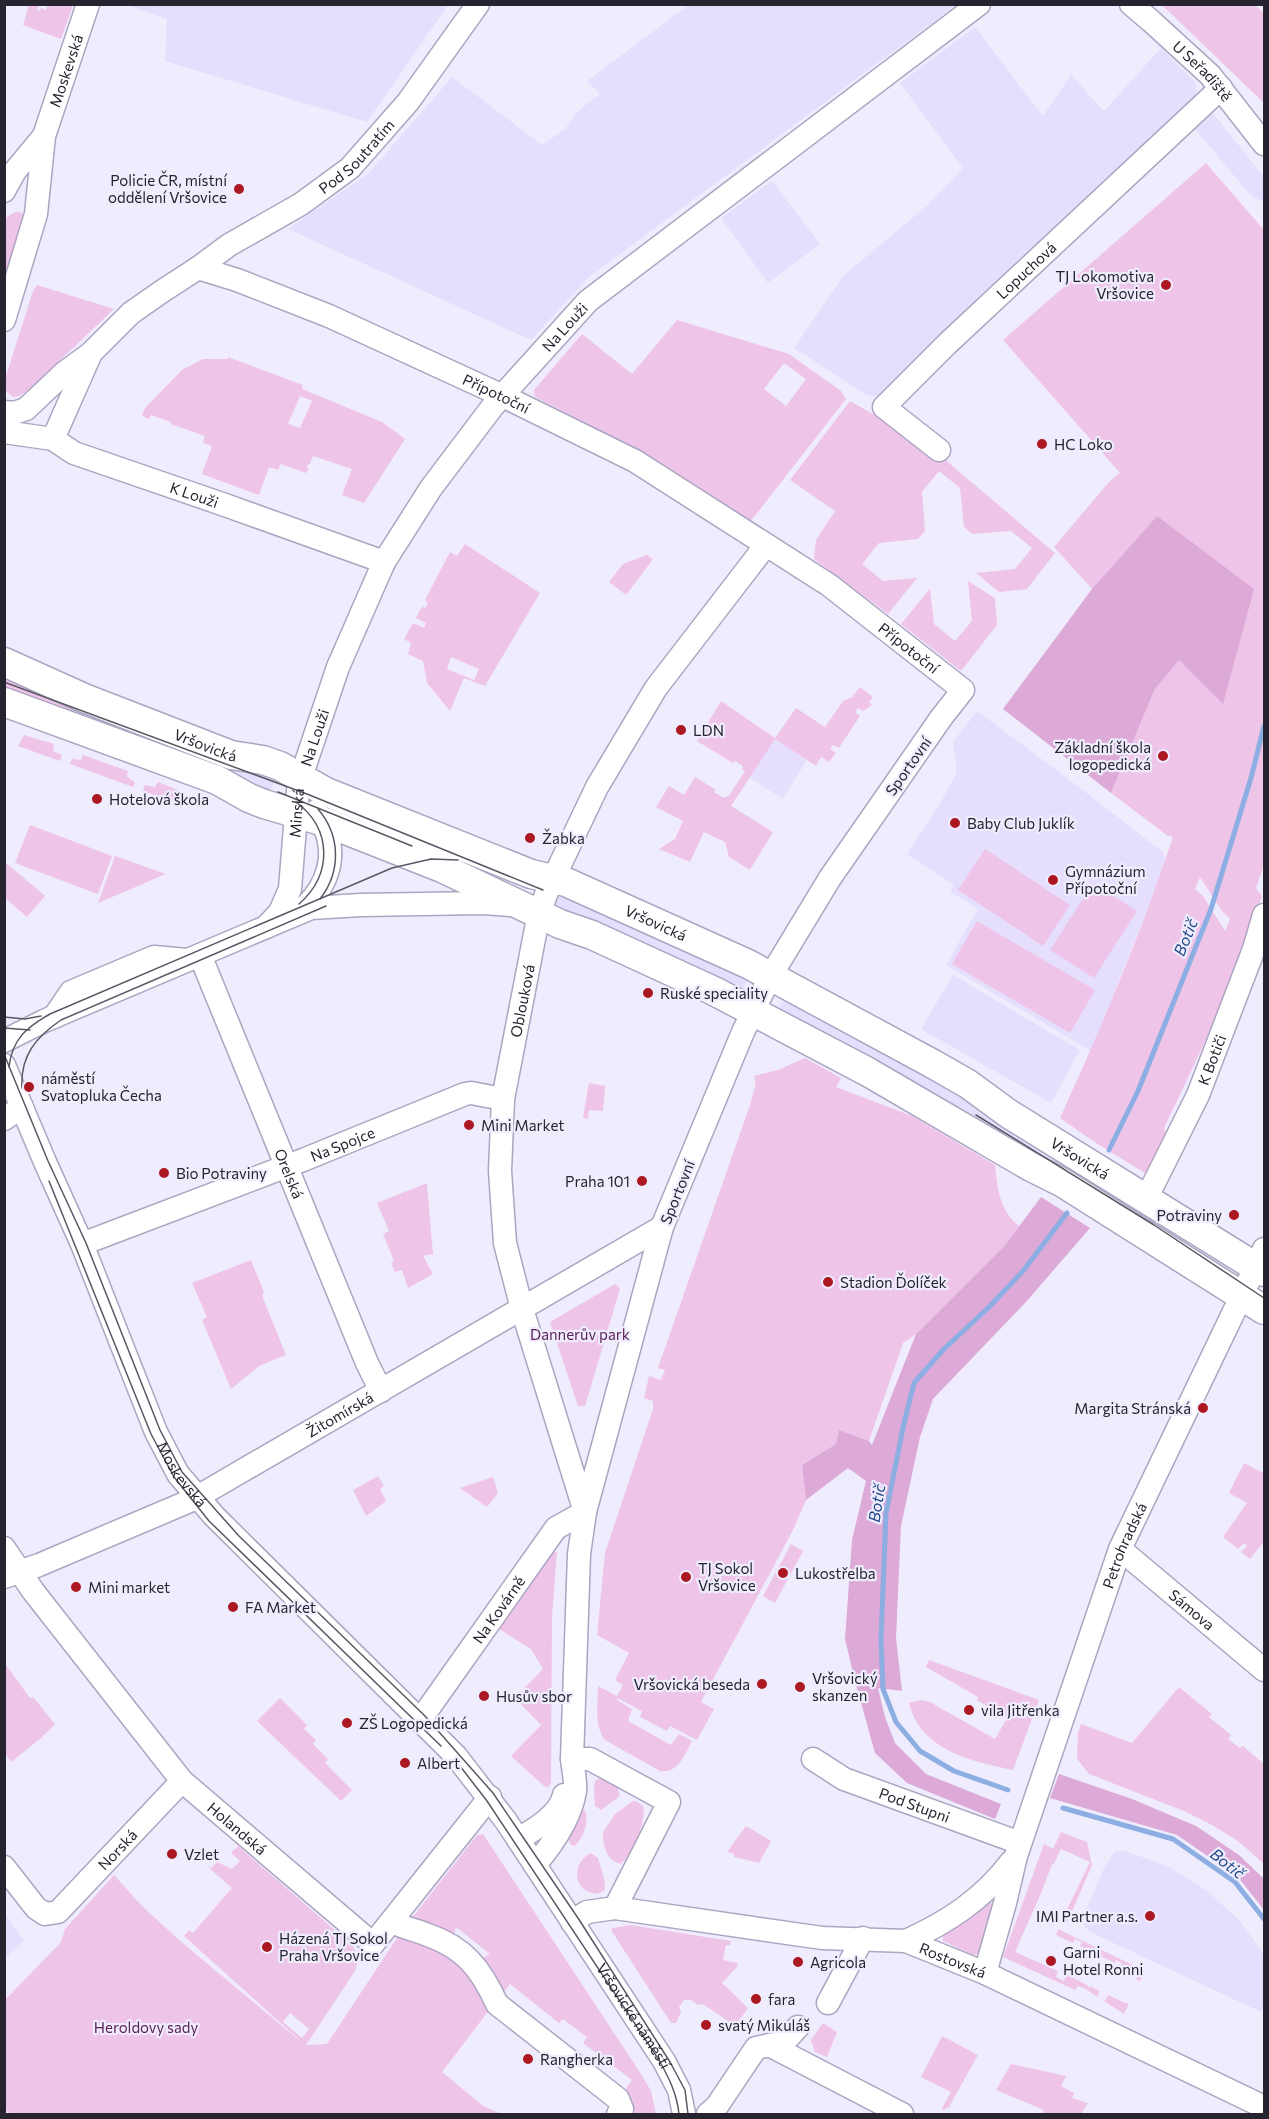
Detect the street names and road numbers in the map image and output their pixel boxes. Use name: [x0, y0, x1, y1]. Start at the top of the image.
street label: Moskevská: [45, 32, 86, 110]
street label: U Seřadiště: [1169, 37, 1236, 105]
street label: Pod Soutratím: [315, 116, 398, 197]
street label: Lopuchová: [992, 238, 1059, 302]
street label: Na Louži: [538, 299, 591, 355]
street label: Přípotoční: [460, 370, 534, 417]
street label: K Louži: [168, 478, 221, 511]
street label: Přípotoční: [875, 618, 944, 678]
street label: Na Louži: [296, 706, 332, 768]
street label: Vršovická: [172, 725, 238, 765]
street label: Sportovní: [881, 732, 935, 799]
street label: Minská: [285, 787, 307, 838]
street label: Vršovická: [622, 901, 690, 944]
street label: Oblouková: [506, 963, 538, 1039]
street label: K Botiči: [1194, 1032, 1229, 1088]
street label: Na Spojce: [308, 1123, 377, 1165]
street label: Vršovická: [1047, 1133, 1113, 1183]
street label: Orelská: [271, 1146, 308, 1201]
street label: Sportovní: [656, 1156, 698, 1227]
street label: Žitomírská: [302, 1388, 376, 1441]
street label: Moskevská: [153, 1438, 211, 1510]
street label: Petrohradská: [1098, 1500, 1150, 1591]
street label: Na Kovárně: [468, 1572, 528, 1647]
street label: Sámova: [1166, 1585, 1218, 1634]
street label: Pod Stupni: [877, 1784, 953, 1826]
street label: Holandská: [204, 1798, 270, 1858]
street label: Norská: [94, 1826, 140, 1873]
street label: Rostovská: [917, 1938, 989, 1981]
street label: Vršovické náměstí: [593, 1960, 676, 2072]

